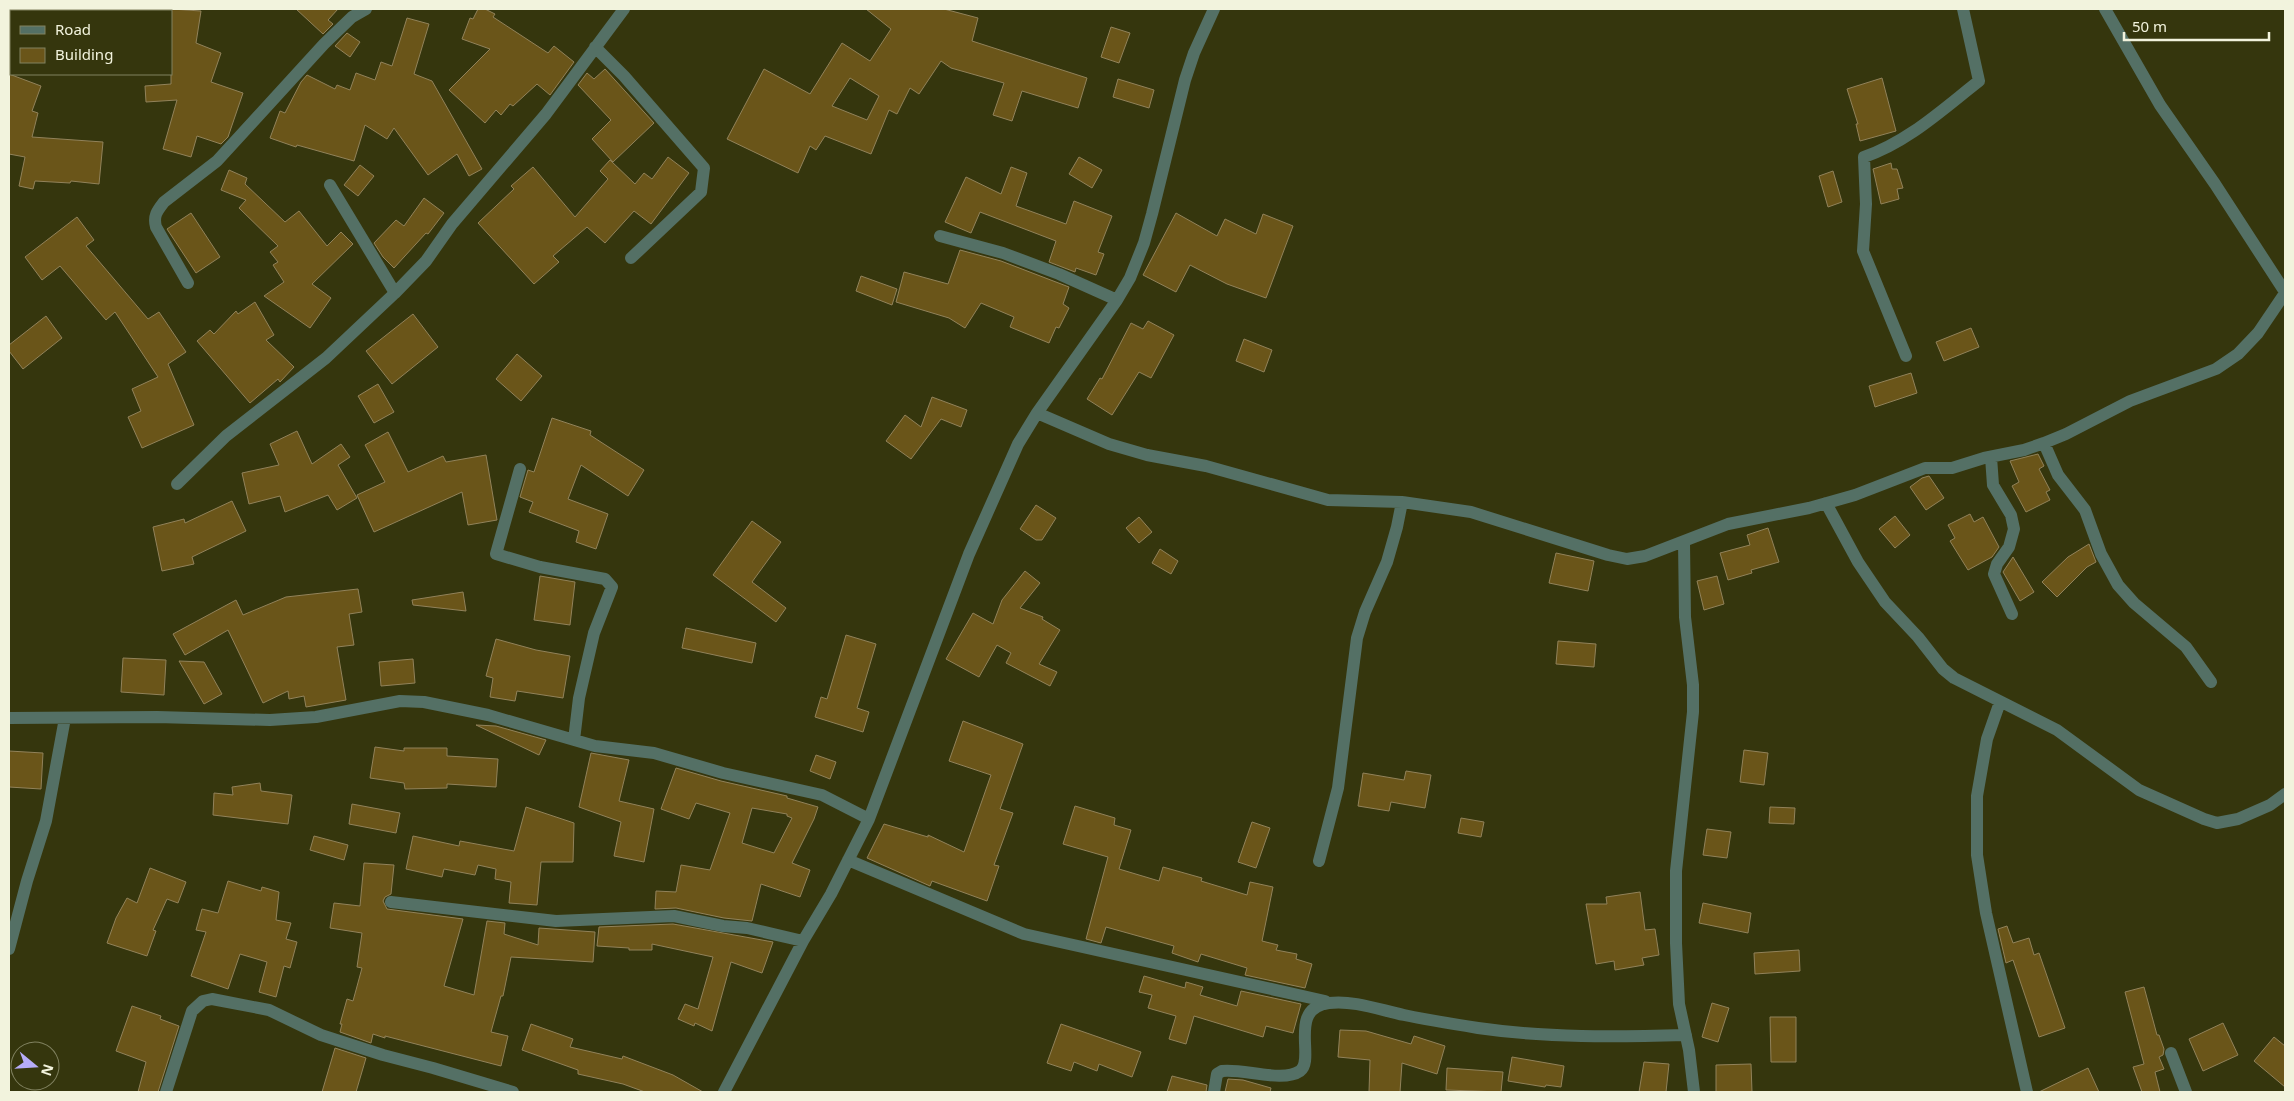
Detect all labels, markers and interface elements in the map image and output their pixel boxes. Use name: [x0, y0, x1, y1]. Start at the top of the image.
legend: [10, 10, 172, 75]
scale bar: [2124, 10, 2269, 42]
text: 50 m: [2132, 16, 2167, 36]
text: Road: [55, 19, 91, 39]
text: Building: [55, 44, 113, 64]
north arrow: [10, 1041, 60, 1091]
text: N: [37, 1062, 59, 1079]

